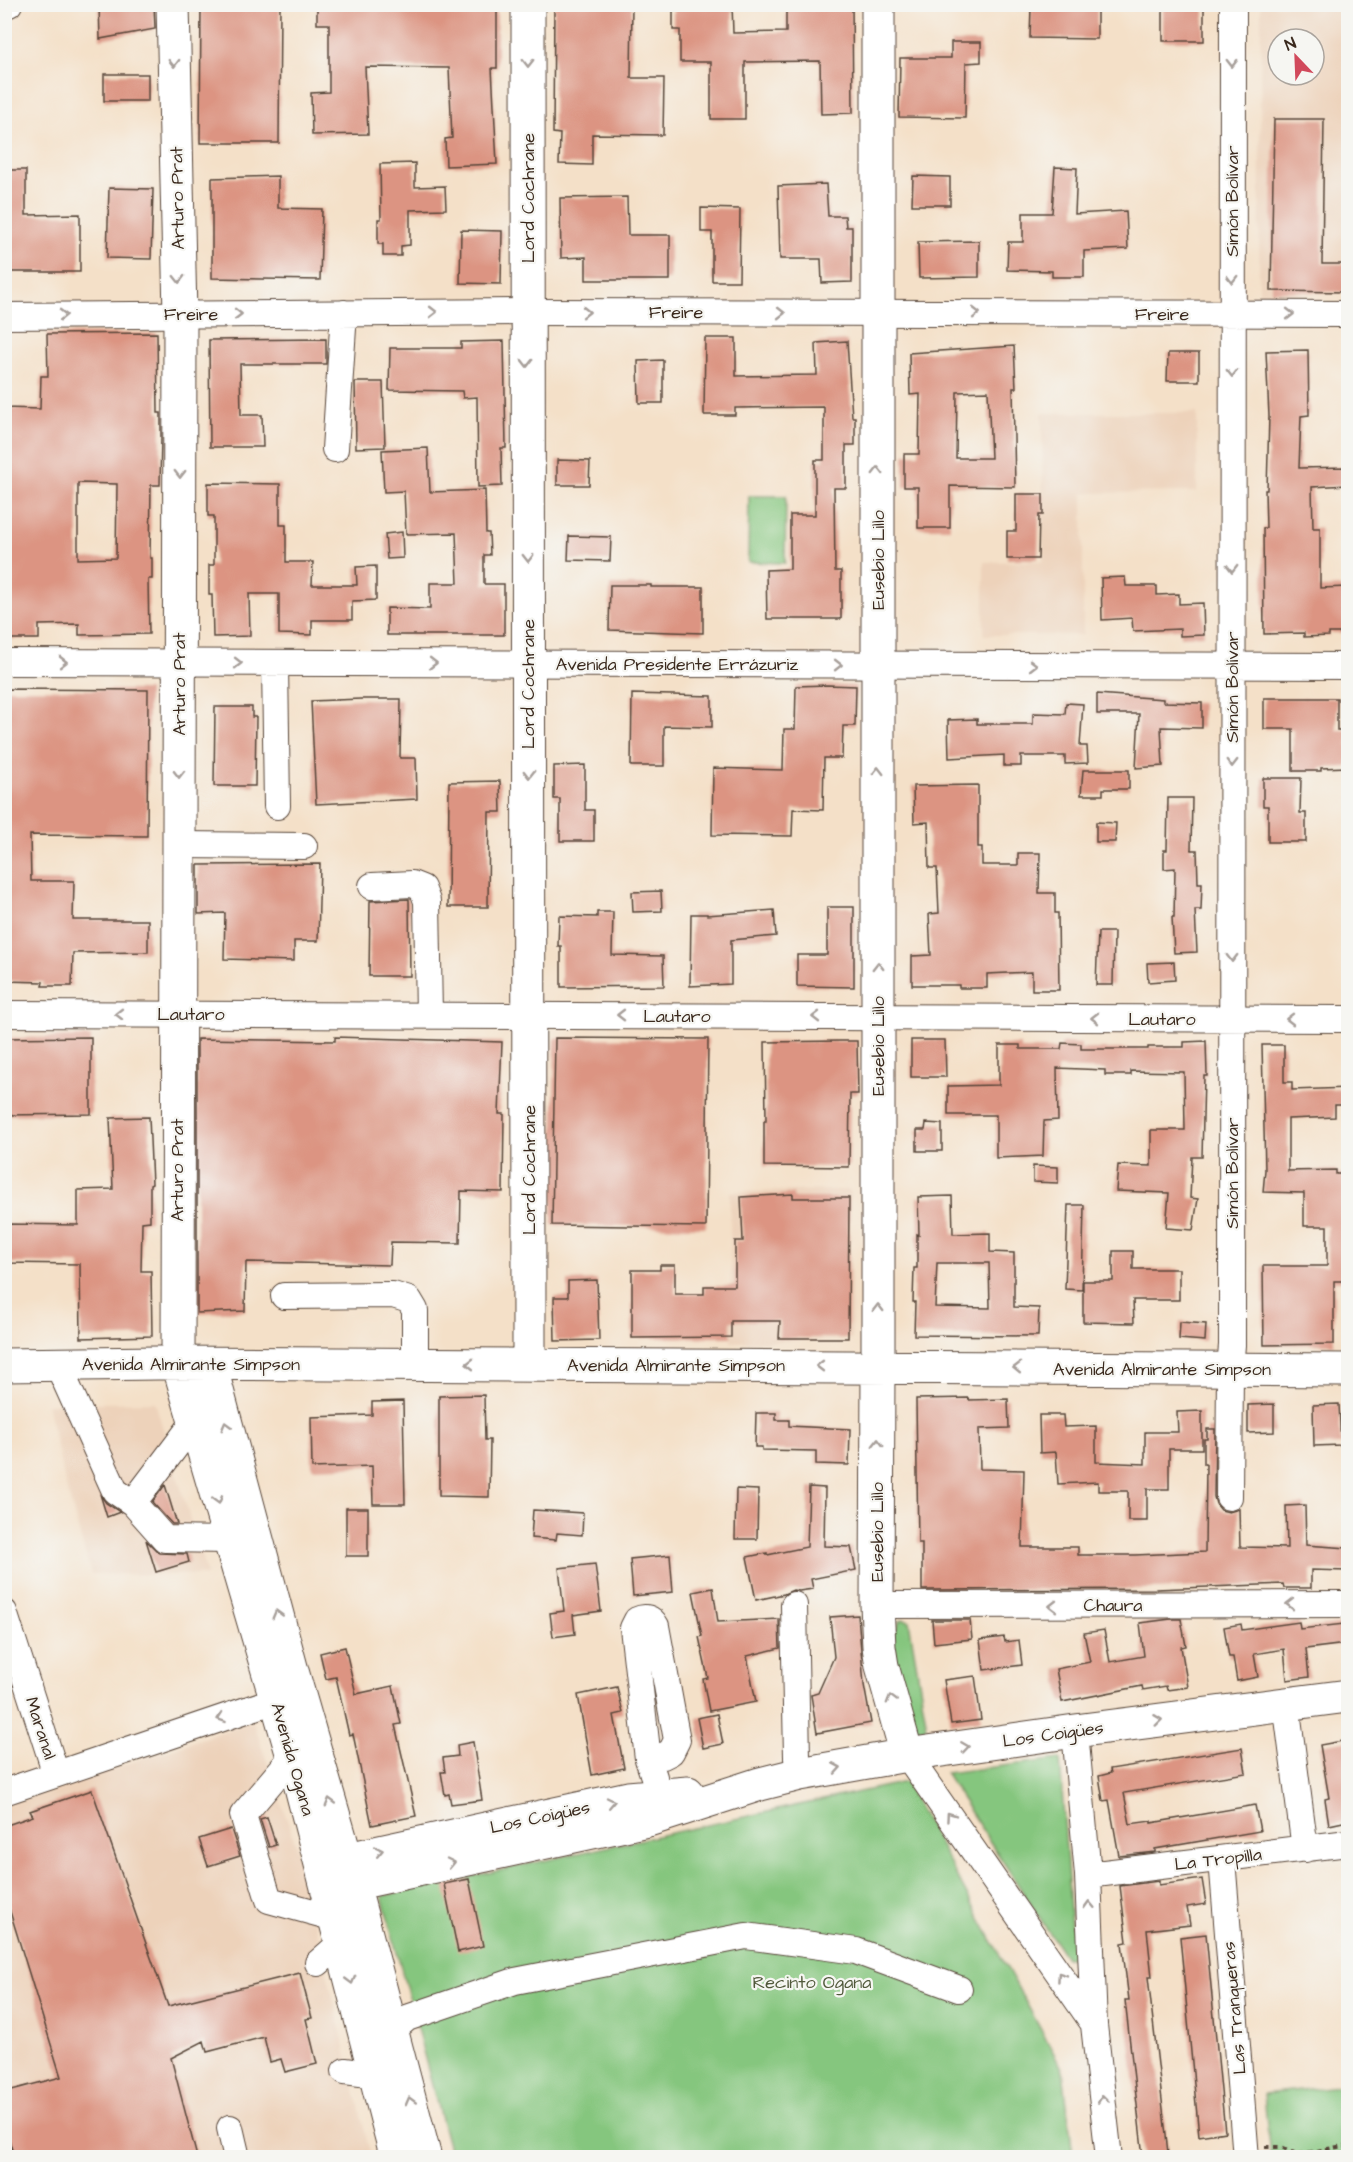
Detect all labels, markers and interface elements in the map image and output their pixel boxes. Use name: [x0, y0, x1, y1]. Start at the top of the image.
north arrow: [1266, 27, 1326, 87]
text: N: [1282, 32, 1299, 56]
one-way arrow: [168, 58, 180, 67]
one-way arrow: [522, 58, 534, 67]
one-way arrow: [1226, 58, 1239, 67]
street label: Lord Cochrane: [516, 133, 541, 263]
street label: Simón Bolívar: [1220, 145, 1245, 257]
street label: Arturo Prat: [164, 146, 191, 250]
one-way arrow: [173, 274, 185, 283]
one-way arrow: [1226, 274, 1238, 283]
street label: Freire: [649, 300, 704, 325]
street label: Freire: [164, 302, 219, 327]
street label: Freire: [1135, 302, 1190, 327]
one-way arrow: [429, 306, 438, 318]
one-way arrow: [581, 306, 590, 318]
one-way arrow: [776, 307, 785, 319]
one-way arrow: [971, 307, 980, 319]
one-way arrow: [234, 308, 243, 320]
one-way arrow: [1286, 308, 1295, 320]
one-way arrow: [58, 309, 67, 322]
one-way arrow: [521, 358, 533, 367]
one-way arrow: [1226, 368, 1238, 377]
one-way arrow: [872, 466, 884, 475]
one-way arrow: [174, 469, 186, 478]
street label: Eusebio Lillo: [866, 510, 891, 610]
one-way arrow: [522, 553, 534, 562]
one-way arrow: [1226, 563, 1238, 572]
street label: Lord Cochrane: [516, 619, 541, 749]
street label: Simón Bolívar: [1220, 631, 1245, 743]
street label: Arturo Prat: [167, 632, 192, 736]
street label: Avenida Presidente Errázuriz: [556, 652, 798, 677]
one-way arrow: [58, 656, 67, 668]
one-way arrow: [233, 657, 242, 669]
one-way arrow: [428, 657, 437, 669]
one-way arrow: [833, 659, 842, 671]
one-way arrow: [1028, 659, 1037, 671]
one-way arrow: [1226, 758, 1238, 767]
one-way arrow: [872, 766, 884, 775]
one-way arrow: [173, 769, 185, 778]
one-way arrow: [523, 769, 535, 778]
one-way arrow: [1226, 953, 1238, 962]
one-way arrow: [872, 961, 884, 970]
street label: Eusebio Lillo: [866, 996, 891, 1096]
street label: Lautaro: [157, 1002, 225, 1027]
street label: Lautaro: [643, 1004, 711, 1029]
street label: Lautaro: [1128, 1007, 1196, 1032]
one-way arrow: [114, 1008, 123, 1020]
one-way arrow: [617, 1009, 626, 1022]
one-way arrow: [812, 1011, 821, 1023]
one-way arrow: [1091, 1012, 1100, 1024]
one-way arrow: [1286, 1013, 1295, 1025]
street label: Lord Cochrane: [517, 1105, 542, 1235]
street label: Simón Bolívar: [1220, 1117, 1245, 1229]
street label: Arturo Prat: [165, 1118, 190, 1222]
one-way arrow: [872, 1303, 884, 1312]
street label: Avenida Almirante Simpson: [82, 1352, 300, 1377]
street label: Avenida Almirante Simpson: [567, 1353, 785, 1378]
street label: Avenida Almirante Simpson: [1053, 1357, 1271, 1382]
one-way arrow: [466, 1358, 475, 1370]
one-way arrow: [815, 1360, 824, 1372]
one-way arrow: [1013, 1361, 1022, 1374]
one-way arrow: [221, 1421, 233, 1432]
one-way arrow: [872, 1438, 884, 1447]
street label: Eusebio Lillo: [865, 1482, 890, 1582]
one-way arrow: [211, 1494, 223, 1505]
street label: Chaura: [1083, 1593, 1143, 1618]
one-way arrow: [1286, 1598, 1295, 1610]
one-way arrow: [1049, 1599, 1058, 1612]
one-way arrow: [272, 1609, 284, 1620]
street label: Maranal: [19, 1694, 62, 1763]
one-way arrow: [885, 1694, 898, 1704]
street label: Avenida Ogana: [263, 1700, 321, 1819]
one-way arrow: [216, 1711, 227, 1724]
one-way arrow: [1153, 1714, 1163, 1727]
street label: Los Coigües: [1001, 1715, 1105, 1755]
one-way arrow: [960, 1742, 970, 1754]
one-way arrow: [833, 1762, 842, 1774]
street label: Los Coigües: [488, 1795, 593, 1841]
one-way arrow: [606, 1796, 616, 1809]
one-way arrow: [325, 1797, 337, 1808]
one-way arrow: [946, 1811, 957, 1822]
street label: La Tropilla: [1173, 1842, 1263, 1877]
one-way arrow: [374, 1845, 384, 1858]
one-way arrow: [446, 1857, 456, 1870]
one-way arrow: [1083, 1900, 1096, 1909]
street label: Las Tranqueras: [1216, 1940, 1253, 2076]
park label: Recinto Ogana: [753, 1970, 871, 1996]
one-way arrow: [1057, 1972, 1068, 1983]
one-way arrow: [344, 1975, 357, 1985]
one-way arrow: [1097, 2095, 1109, 2104]
one-way arrow: [405, 2096, 418, 2106]

